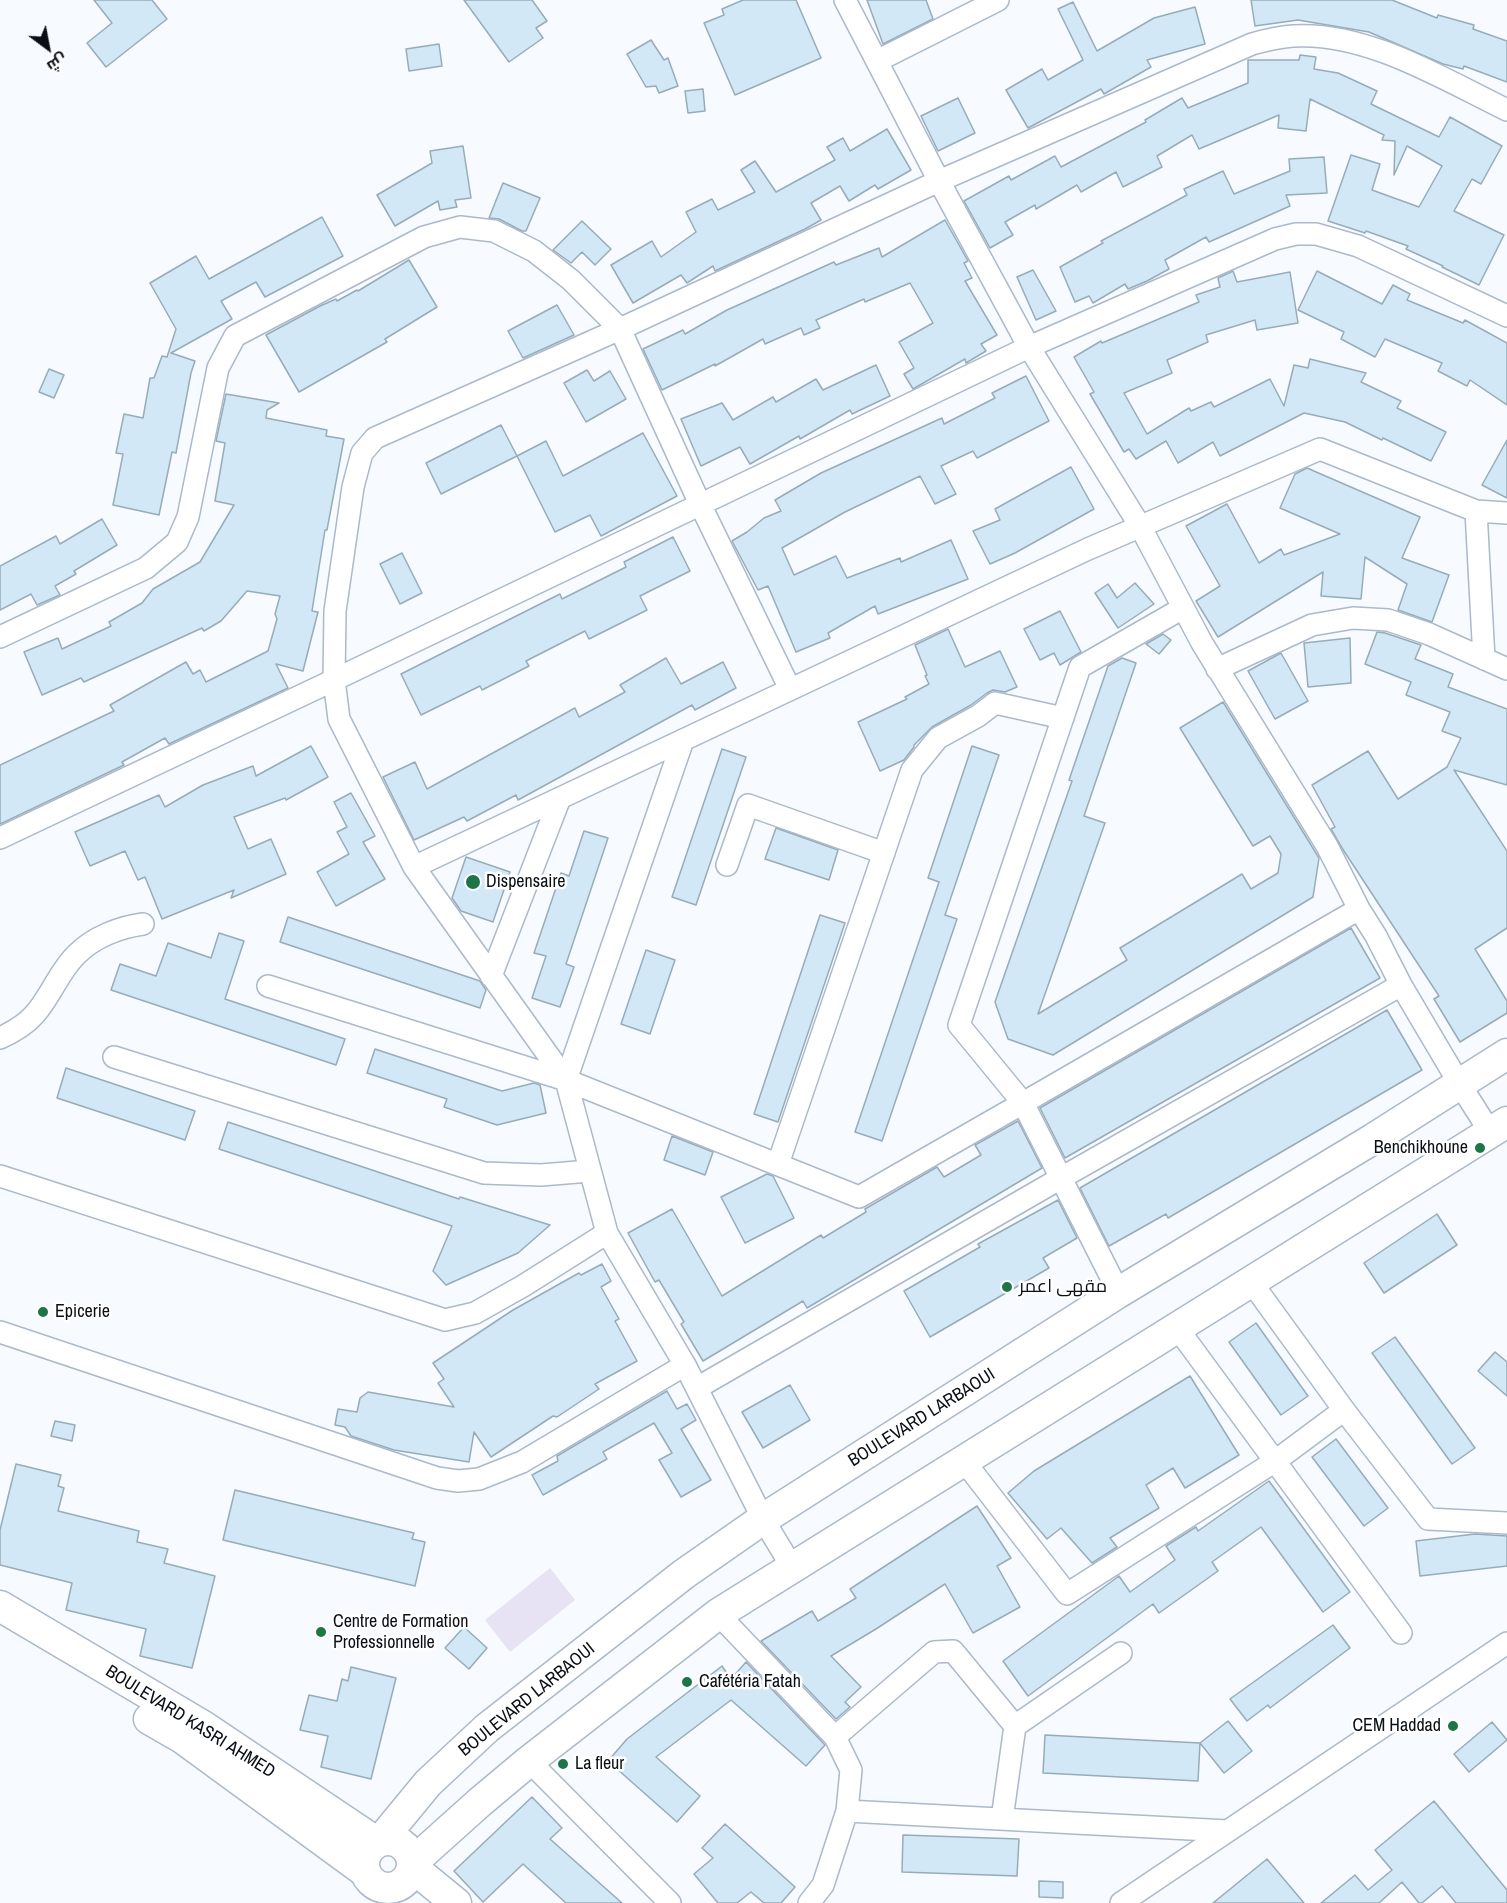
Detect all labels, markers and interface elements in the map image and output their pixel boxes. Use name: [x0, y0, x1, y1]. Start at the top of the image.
north arrow: [18, 18, 78, 78]
text: ش: [43, 48, 72, 78]
place label: Dispensaire: [486, 871, 566, 893]
marker: Dispensaire: [464, 873, 482, 891]
place label: Benchikhoune: [1374, 1137, 1468, 1159]
marker: Benchikhoune: [1473, 1141, 1487, 1155]
place label: مقهى اعمر: [1019, 1276, 1107, 1298]
marker: مقهى اعمر: [1000, 1280, 1014, 1294]
place label: Epicerie: [55, 1301, 110, 1323]
marker: Epicerie: [36, 1305, 50, 1319]
street label: BOULEVARD LARBAOUI: [845, 1364, 999, 1472]
place label: Centre de Formation Professionnelle: [333, 1611, 468, 1654]
marker: Centre de Formation Professionnelle: [314, 1625, 328, 1639]
street label: BOULEVARD LARBAOUI: [455, 1639, 599, 1761]
street label: BOULEVARD KASRI AHMED: [101, 1661, 279, 1783]
place label: Cafétéria Fatah: [699, 1671, 801, 1693]
marker: Cafétéria Fatah: [680, 1675, 694, 1689]
place label: CEM Haddad: [1352, 1715, 1441, 1737]
marker: CEM Haddad: [1446, 1719, 1460, 1733]
place label: La fleur: [575, 1753, 624, 1775]
marker: La fleur: [556, 1757, 570, 1771]

